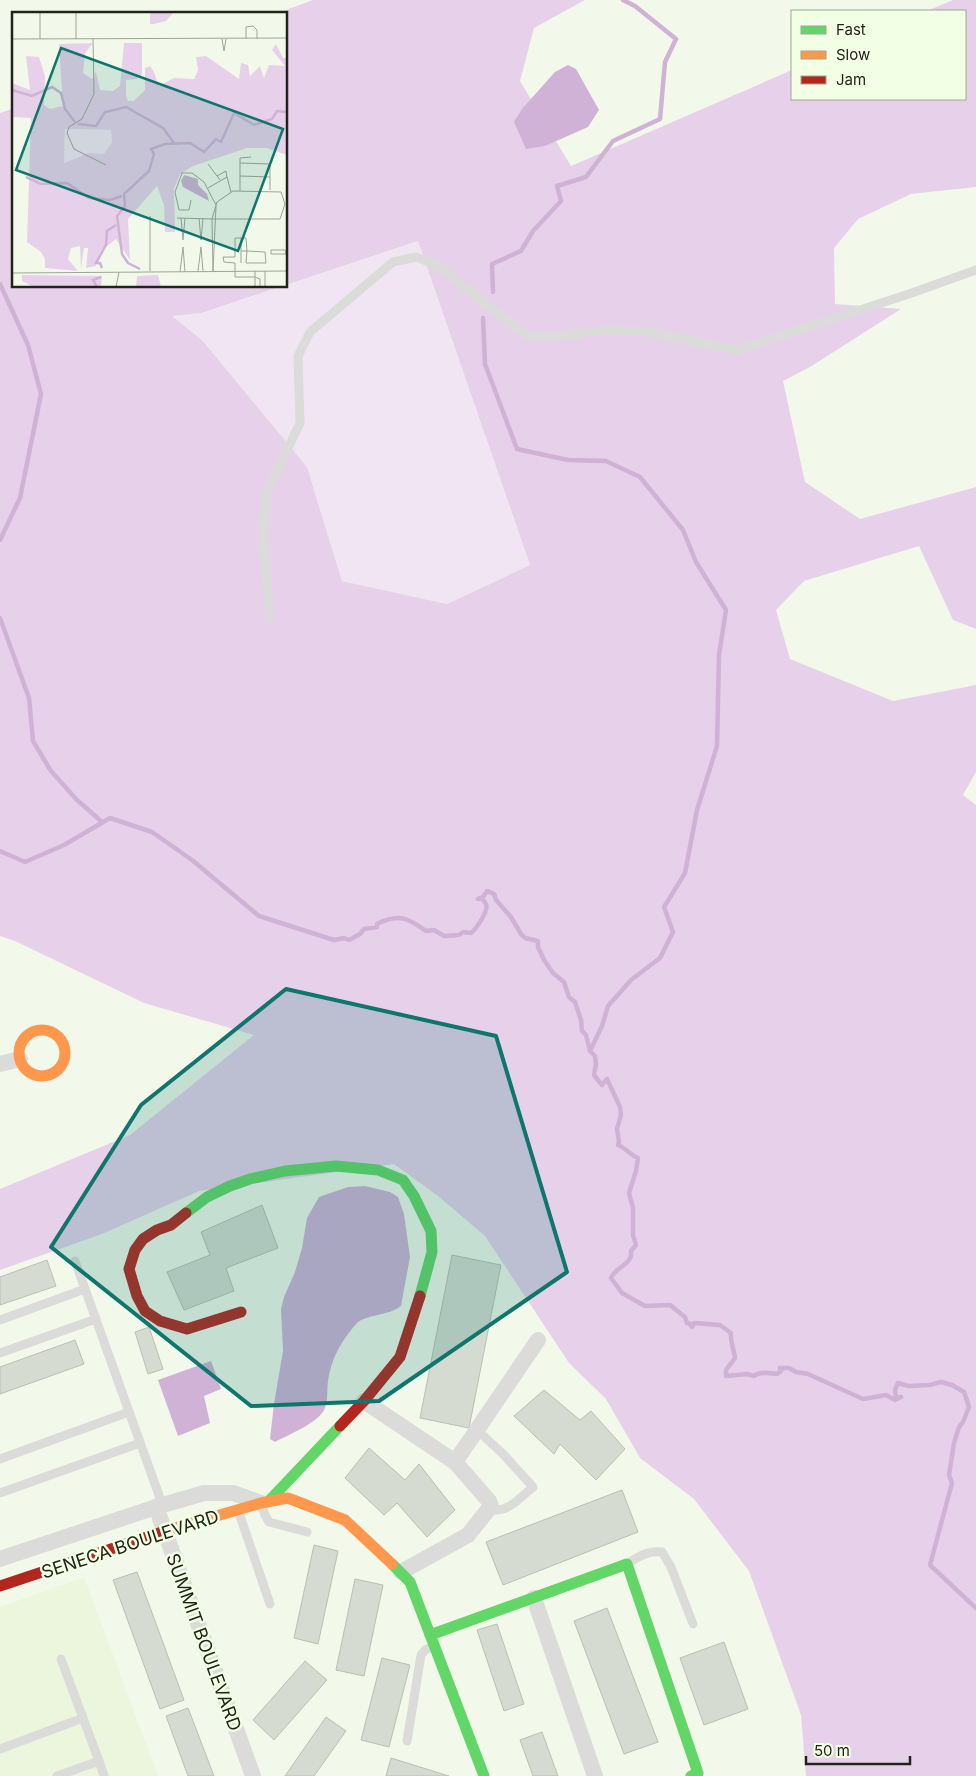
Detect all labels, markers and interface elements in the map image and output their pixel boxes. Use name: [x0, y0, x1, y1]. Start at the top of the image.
legend: [791, 10, 966, 100]
inset map: [12, 12, 288, 288]
text: Fast: [836, 20, 866, 39]
text: Slow: [836, 45, 870, 64]
text: Jam: [836, 70, 866, 89]
street label: SENECA BOULEVARD: [39, 1505, 221, 1583]
street label: SUMMIT BOULEVARD: [162, 1551, 246, 1733]
scale bar: [806, 1734, 910, 1766]
text: 50 m: [814, 1741, 850, 1760]

